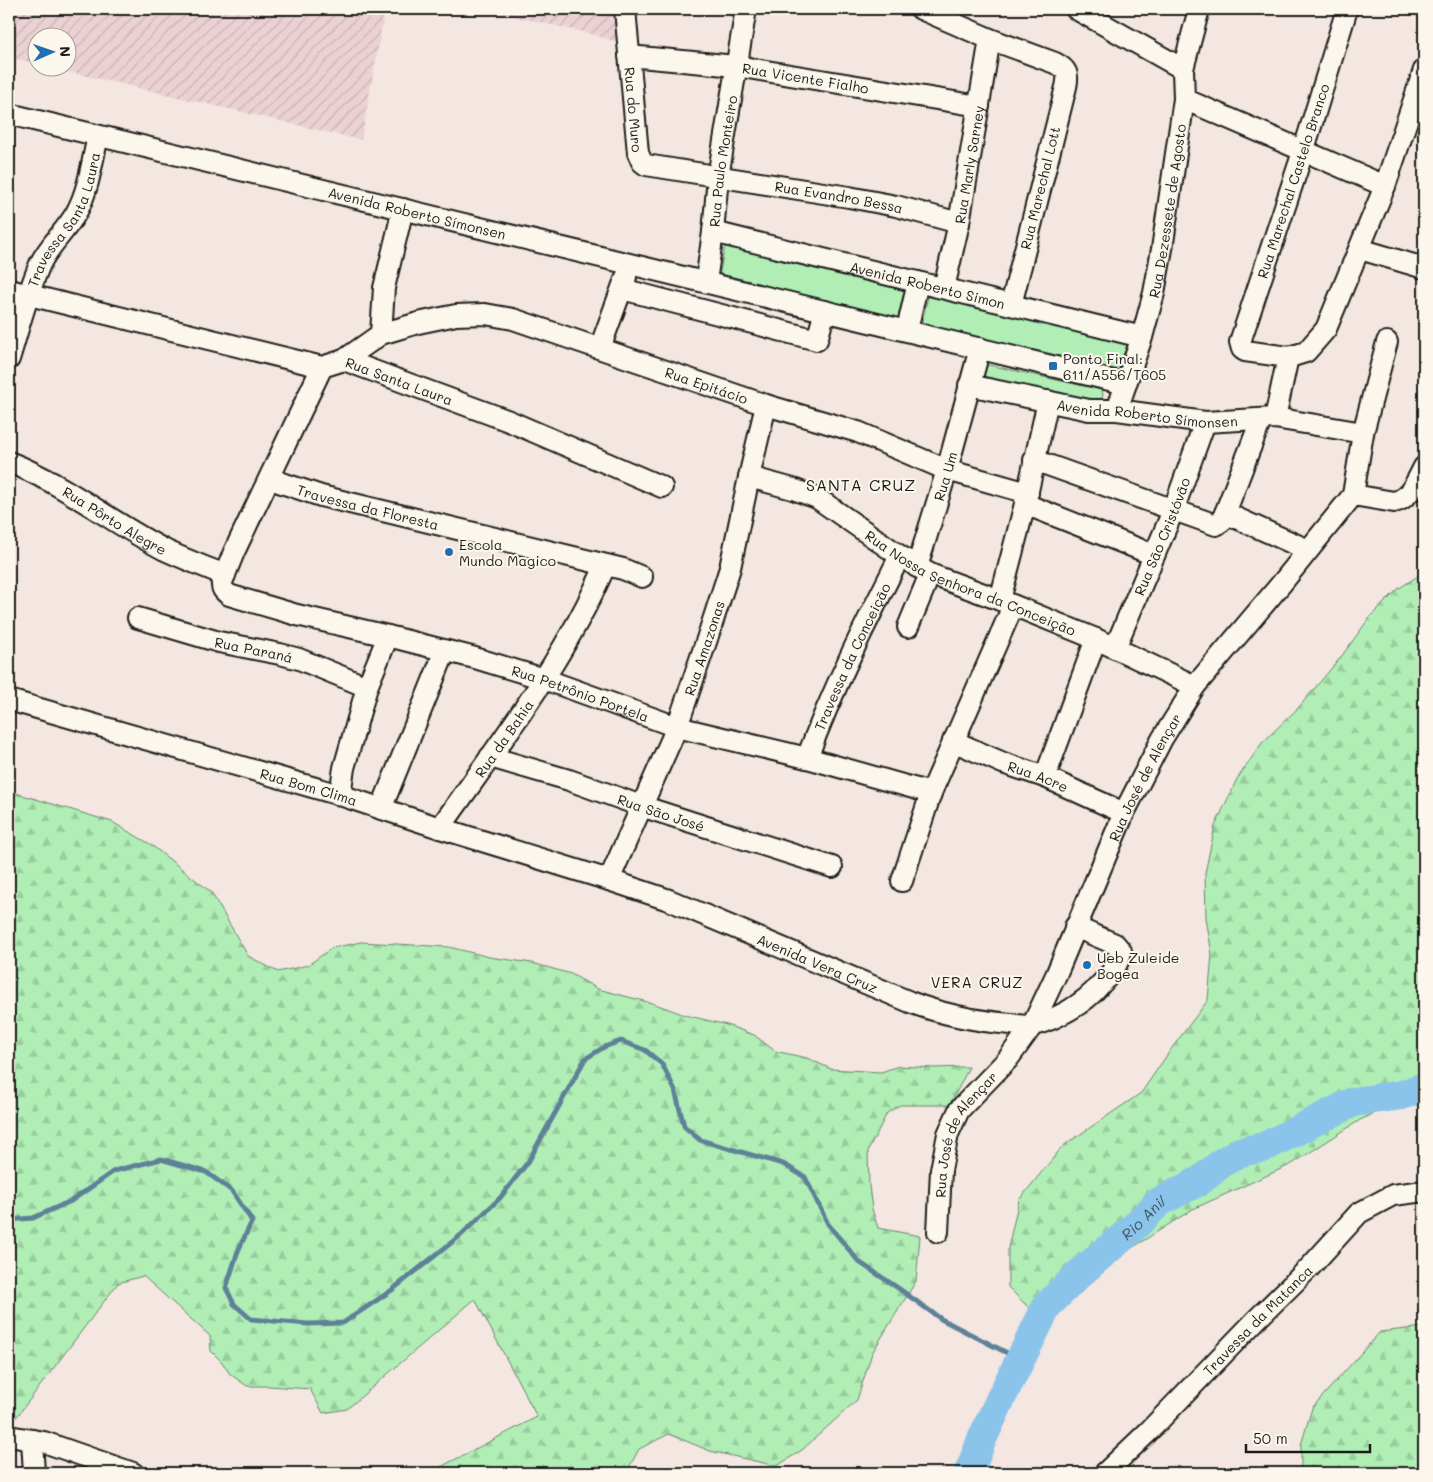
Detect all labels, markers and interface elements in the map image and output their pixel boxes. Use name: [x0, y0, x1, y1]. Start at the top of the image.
north arrow: [28, 28, 78, 78]
text: N: [56, 46, 75, 57]
street label: Rua Vicente Fialho: [741, 58, 870, 97]
street label: Rua do Muro: [621, 66, 647, 153]
street label: Rua Marechal Castelo Branco: [1253, 81, 1333, 281]
street label: Rua Paulo Monteiro: [704, 94, 741, 228]
street label: Rua Marly Sarney: [950, 104, 988, 225]
street label: Rua Dezessete de Agosto: [1144, 123, 1190, 300]
street label: Rua Marechal Lott: [1016, 124, 1064, 252]
street label: Travessa Santa Laura: [22, 151, 104, 289]
street label: Rua Evandro Bessa: [773, 176, 906, 217]
street label: Avenida Roberto Símonsen: [326, 182, 508, 243]
street label: Avenida Roberto Simon: [848, 256, 1007, 313]
place label: Ponto Final: 611/A556/T605: [1063, 349, 1166, 384]
street label: Rua Santa Laura: [343, 352, 456, 409]
marker: Ponto Final: 611/A556/T605: [1047, 360, 1059, 372]
street label: Rua Epitácio: [663, 362, 751, 408]
street label: Avenida Roberto Símonsen: [1055, 394, 1238, 432]
street label: Rua Um: [929, 450, 961, 503]
district label: SANTA CRUZ: [806, 474, 916, 495]
street label: Rua São Cristóvão: [1129, 475, 1194, 598]
street label: Travessa da Floresta: [295, 479, 441, 534]
street label: Rua Pôrto Alegre: [59, 481, 170, 559]
street label: Rua Nossa Senhora da Conceição: [862, 525, 1079, 639]
place label: Escola Mundo Magico: [459, 535, 556, 570]
marker: Escola Mundo Magico: [443, 546, 455, 558]
street label: Travessa da Conceição: [809, 579, 894, 733]
street label: Rua Amazonas: [679, 598, 728, 698]
street label: Rua Paraná: [213, 632, 295, 667]
street label: Rua Petrônio Portela: [509, 660, 652, 726]
street label: Rua da Bahia: [470, 696, 537, 781]
street label: Rua José de Alençar: [1104, 709, 1185, 844]
street label: Rua Acre: [1005, 756, 1072, 796]
street label: Rua Bom Clima: [258, 763, 360, 810]
street label: Rua São José: [615, 789, 707, 835]
street label: Avenida Vera Cruz: [754, 929, 881, 997]
place label: Ueb Zuleide Bogea: [1097, 948, 1180, 983]
marker: Ueb Zuleide Bogea: [1081, 959, 1093, 971]
district label: VERA CRUZ: [931, 972, 1023, 992]
street label: Rua José de Alençar: [930, 1067, 1001, 1198]
water label: Rio Anil: [1117, 1191, 1168, 1244]
street label: Travessa da Matanca: [1198, 1261, 1316, 1379]
scale bar: [1246, 1422, 1369, 1454]
text: 50 m: [1253, 1428, 1288, 1448]

